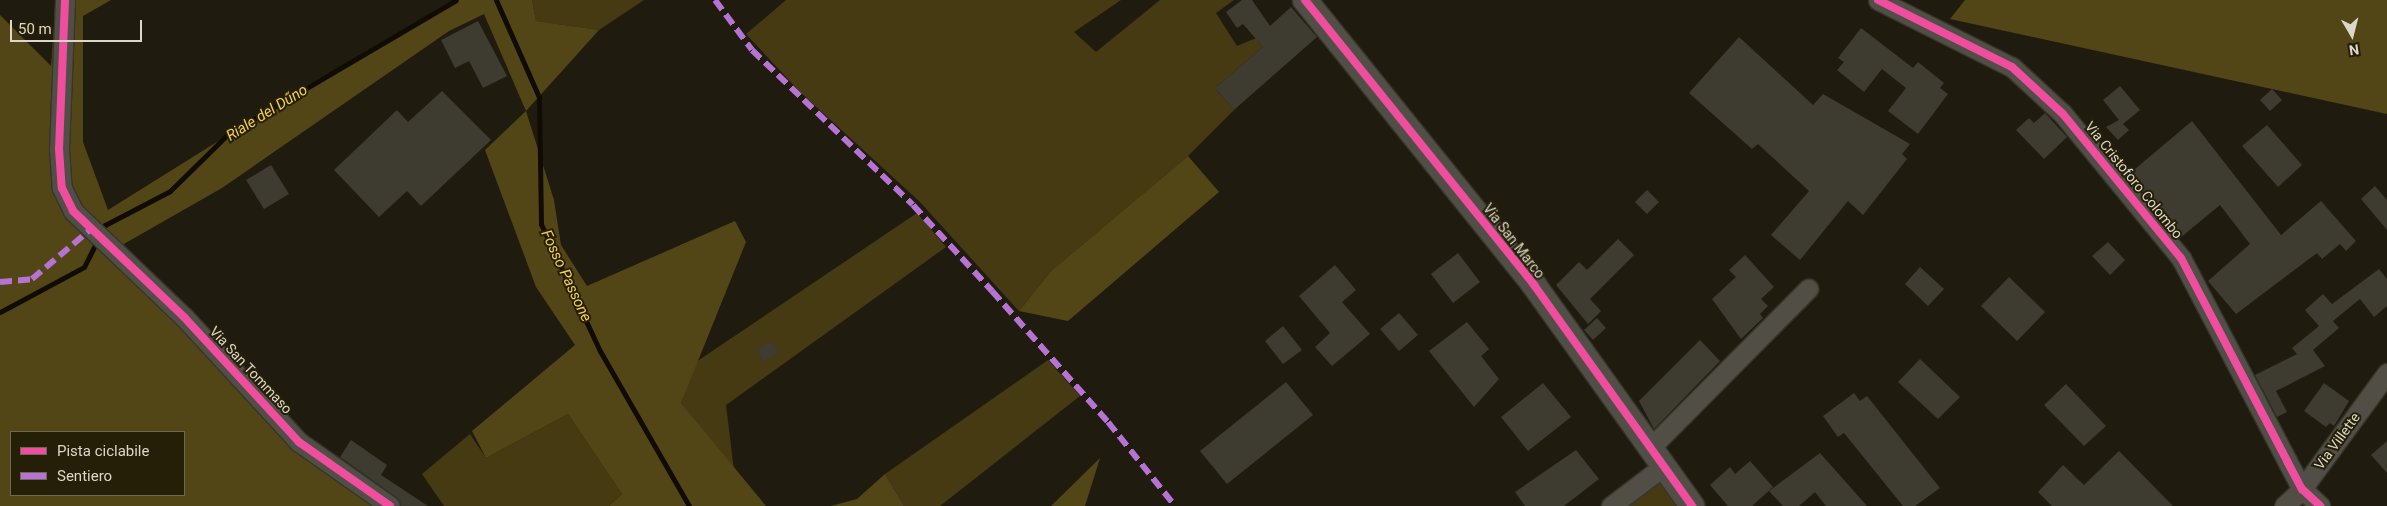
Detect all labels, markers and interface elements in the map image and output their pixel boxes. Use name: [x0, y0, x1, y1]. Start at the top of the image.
scale bar: [12, 10, 145, 42]
north arrow: [2327, 10, 2377, 60]
text: 50 m: [18, 20, 52, 38]
text: N: [2348, 41, 2360, 58]
water label: Riale del Dűno: [223, 81, 311, 145]
street label: Via Cristoforo Colombo: [2082, 118, 2186, 242]
street label: Via San Marco: [1480, 200, 1548, 282]
water label: Fosso Passone: [537, 227, 595, 325]
street label: Via San Tommaso: [206, 323, 296, 417]
street label: Via Villette: [2311, 409, 2363, 473]
legend: [10, 431, 185, 496]
text: Pista ciclabile: [57, 442, 149, 460]
text: Sentiero: [57, 467, 112, 485]

